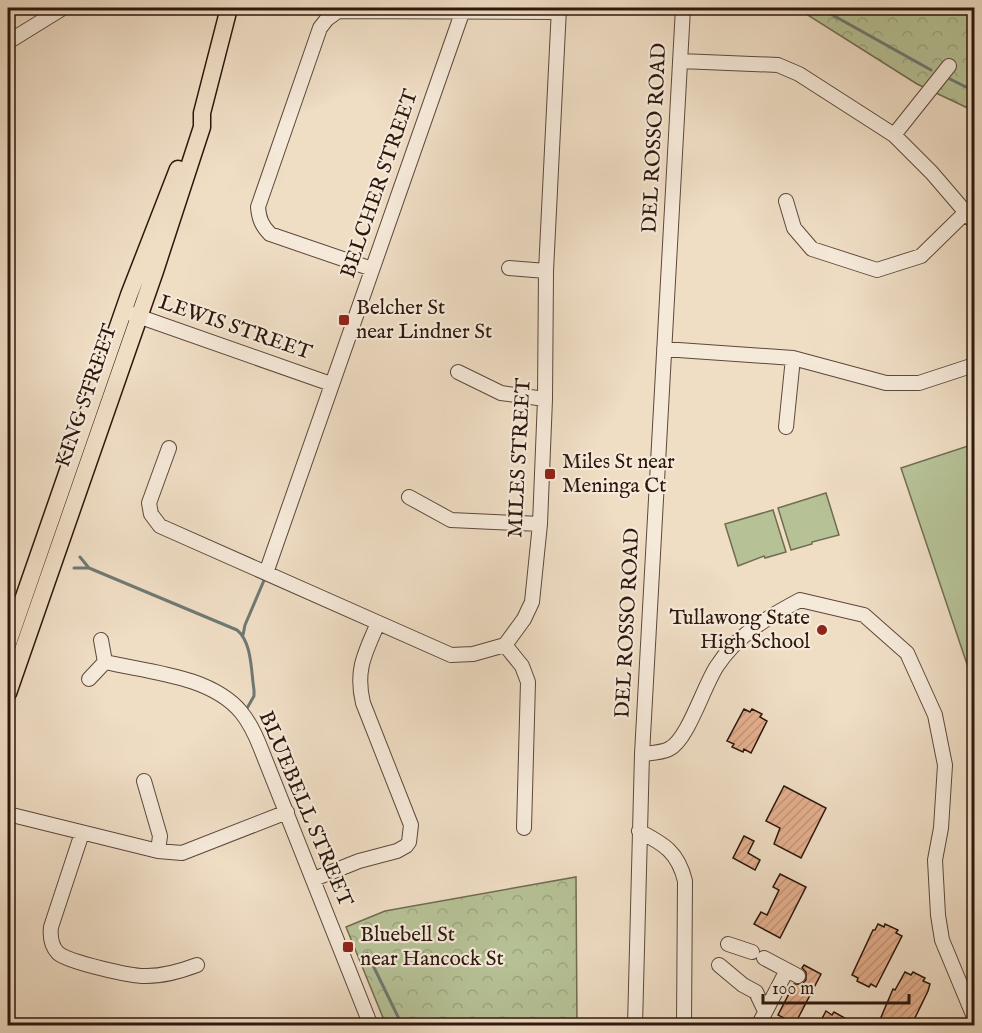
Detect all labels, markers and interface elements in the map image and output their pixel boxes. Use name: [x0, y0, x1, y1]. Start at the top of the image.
street label: DEL ROSSO ROAD: [637, 42, 673, 234]
street label: BELCHER STREET: [335, 85, 425, 282]
street label: LEWIS STREET: [155, 289, 316, 367]
place label: Belcher St near Lindner St: [356, 295, 492, 346]
marker: Belcher St near Lindner St: [337, 313, 351, 327]
street label: KING STREET: [50, 320, 124, 471]
street label: MILES STREET: [502, 377, 538, 539]
place label: Miles St near Meninga Ct: [562, 449, 675, 500]
marker: Miles St near Meninga Ct: [543, 467, 557, 481]
street label: DEL ROSSO ROAD: [610, 527, 646, 719]
place label: Tullawong State High School: [669, 605, 810, 656]
marker: Tullawong State High School: [815, 623, 829, 637]
street label: BLUEBELL STREET: [252, 707, 359, 911]
place label: Bluebell St near Hancock St: [360, 922, 504, 973]
marker: Bluebell St near Hancock St: [341, 940, 355, 954]
scale bar: [763, 967, 908, 1005]
text: 100 m: [772, 978, 814, 1001]

